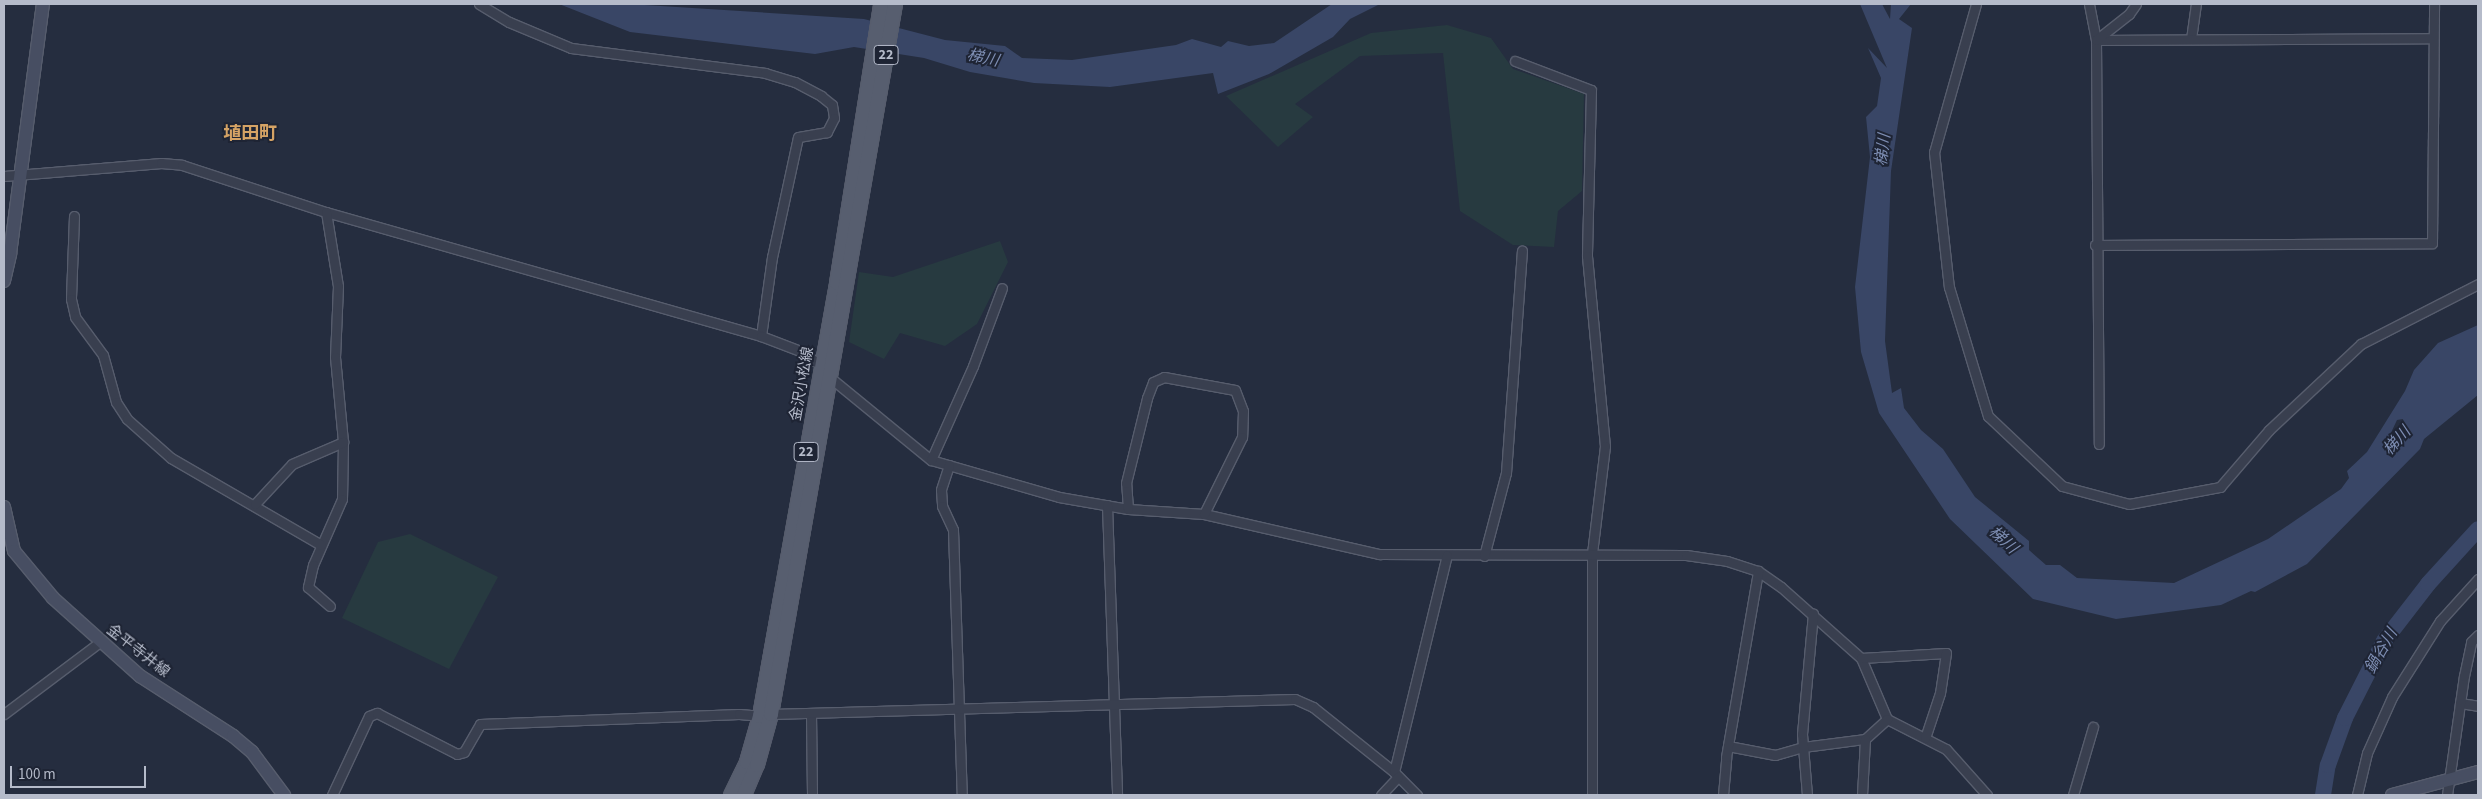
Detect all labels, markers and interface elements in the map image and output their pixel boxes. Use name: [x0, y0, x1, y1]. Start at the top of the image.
road number: 22: [874, 44, 898, 66]
water label: 梯川: [965, 45, 1001, 71]
district label: 埴田町: [223, 123, 277, 145]
water label: 梯川: [1872, 133, 1894, 167]
street label: 金沢小松線: [787, 346, 817, 422]
water label: 梯川: [2379, 423, 2415, 459]
road number: 22: [794, 441, 818, 464]
water label: 梯川: [1985, 522, 2021, 558]
street label: 金平寺井線: [103, 621, 173, 681]
water label: 鍋谷川: [2361, 625, 2401, 677]
scale bar: [12, 756, 149, 788]
text: 100 m: [18, 764, 56, 785]

